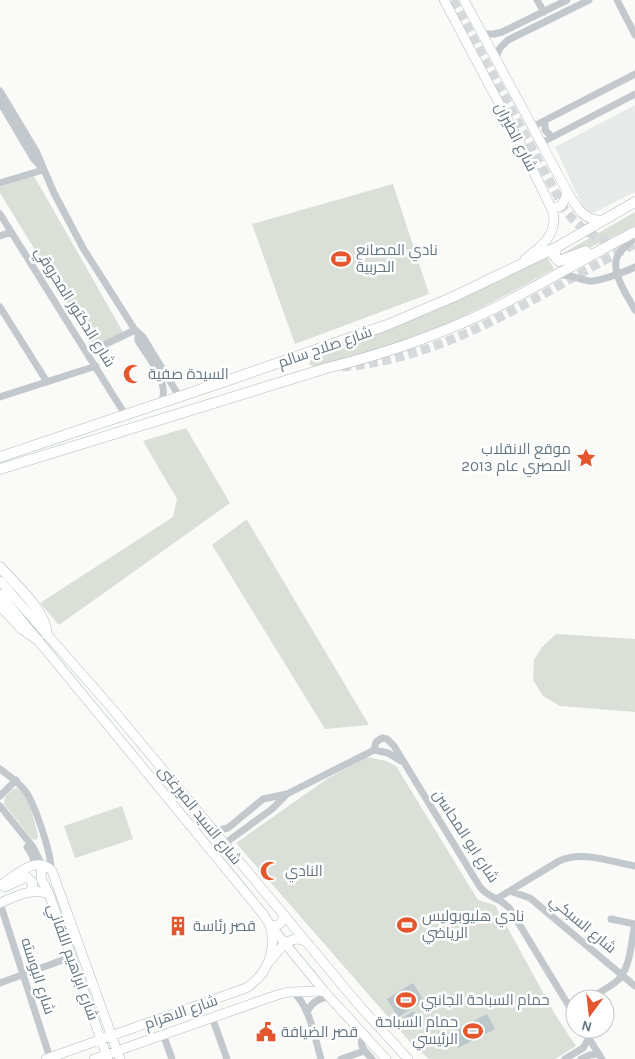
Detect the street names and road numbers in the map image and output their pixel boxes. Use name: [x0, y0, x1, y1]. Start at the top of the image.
street label: شارع الطيران: [489, 100, 541, 175]
street label: شارع الدكتور المحروقي: [28, 244, 119, 372]
street label: شارع صلاح سالم: [276, 323, 375, 373]
street label: شارع السيد الميرغنى: [153, 762, 246, 869]
street label: شارع ابو المحاسن: [428, 786, 503, 887]
street label: شارع السبكي: [544, 891, 620, 959]
street label: شارع ابراهيم اللقاني: [41, 901, 102, 1024]
street label: شارع البوسته: [15, 935, 59, 1017]
street label: شارع الاهرام: [142, 991, 221, 1035]

